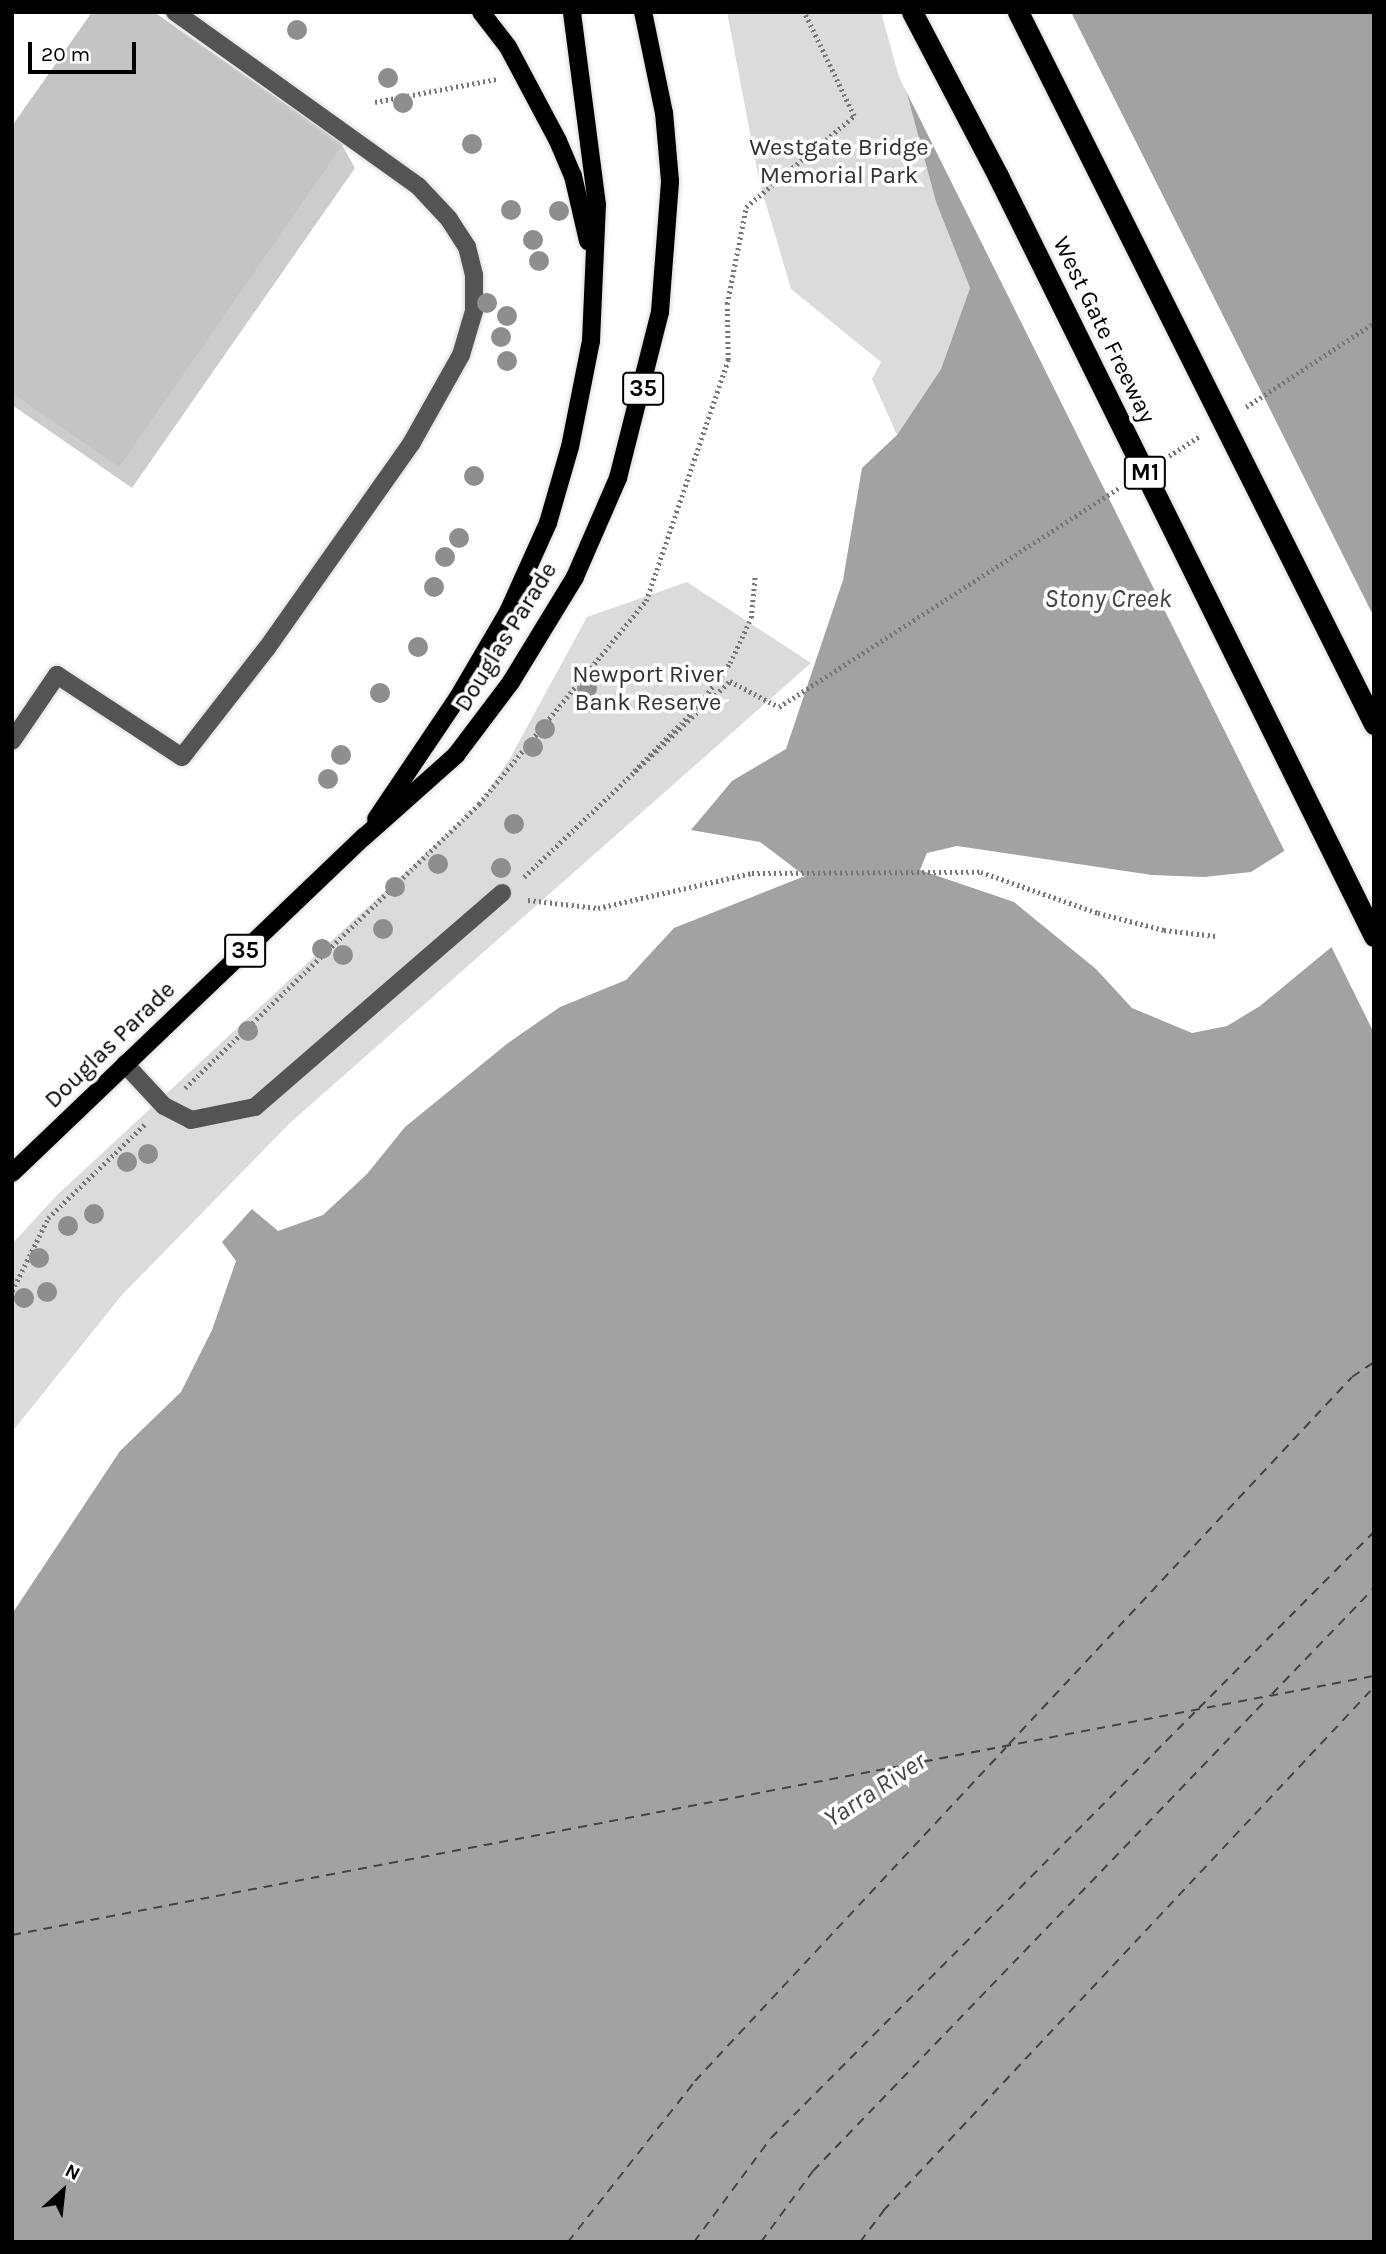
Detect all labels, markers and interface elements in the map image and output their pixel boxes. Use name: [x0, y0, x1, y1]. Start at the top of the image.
scale bar: [32, 28, 140, 72]
text: 20 m: [41, 42, 90, 66]
park label: Westgate Bridge Memorial Park: [749, 134, 929, 190]
street label: West Gate Freeway: [1046, 232, 1162, 428]
road number: 35: [622, 370, 664, 408]
road number: M1: [1122, 453, 1168, 492]
street label: Douglas Parade: [449, 557, 563, 717]
water label: Stony Creek: [1044, 583, 1172, 615]
park label: Newport River Bank Reserve: [572, 661, 724, 717]
road number: 35: [224, 932, 266, 970]
street label: Douglas Parade: [39, 976, 181, 1114]
water label: Yarra River: [818, 1746, 932, 1834]
north arrow: [28, 2156, 98, 2226]
text: N: [61, 2159, 84, 2185]

